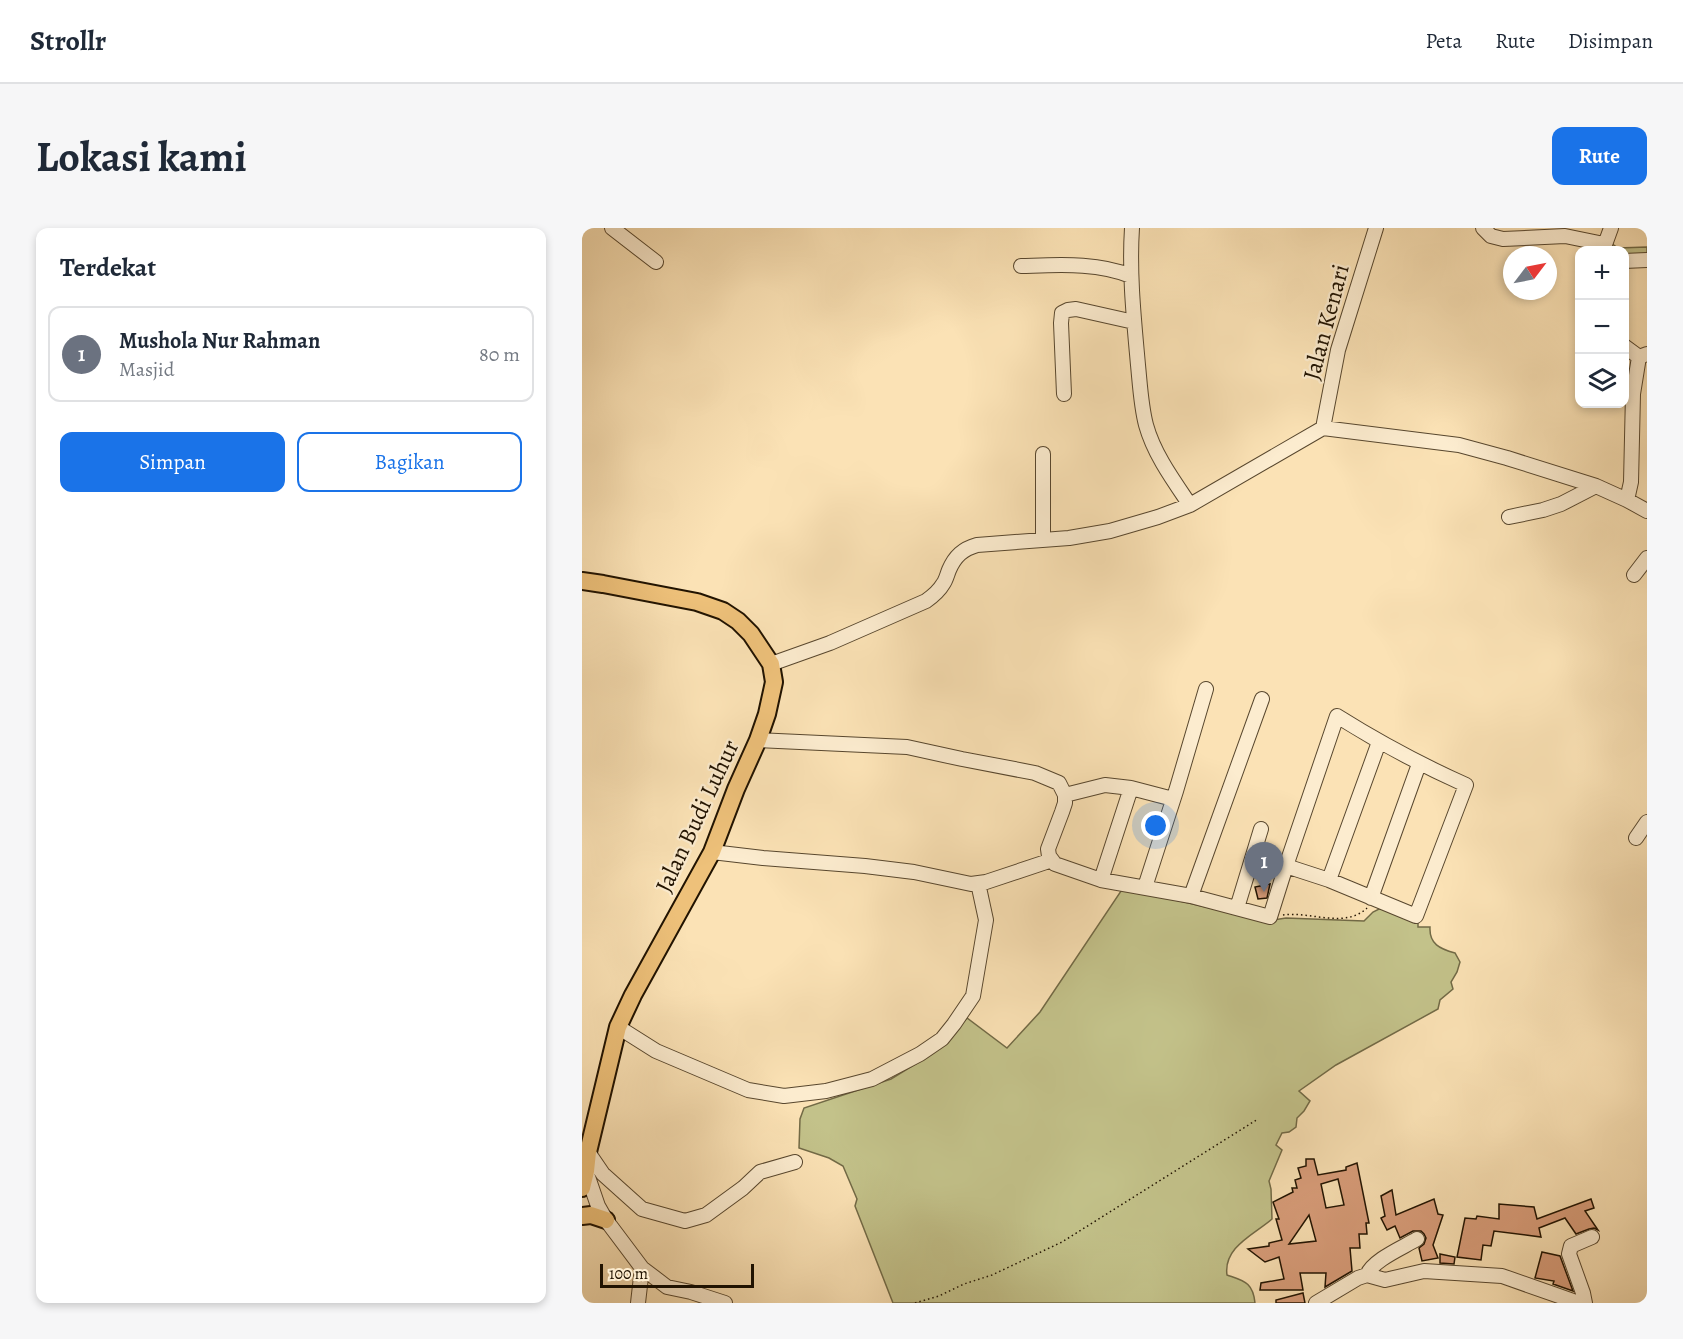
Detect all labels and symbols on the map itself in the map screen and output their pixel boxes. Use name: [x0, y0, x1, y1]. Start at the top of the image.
north arrow: [1503, 246, 1557, 300]
street label: Jalan Kenari: [1295, 261, 1357, 383]
street label: Jalan Budi Luhur: [648, 734, 746, 898]
your location: [1141, 811, 1170, 840]
pin: 1: [1244, 842, 1284, 892]
scale bar: [600, 1261, 754, 1288]

